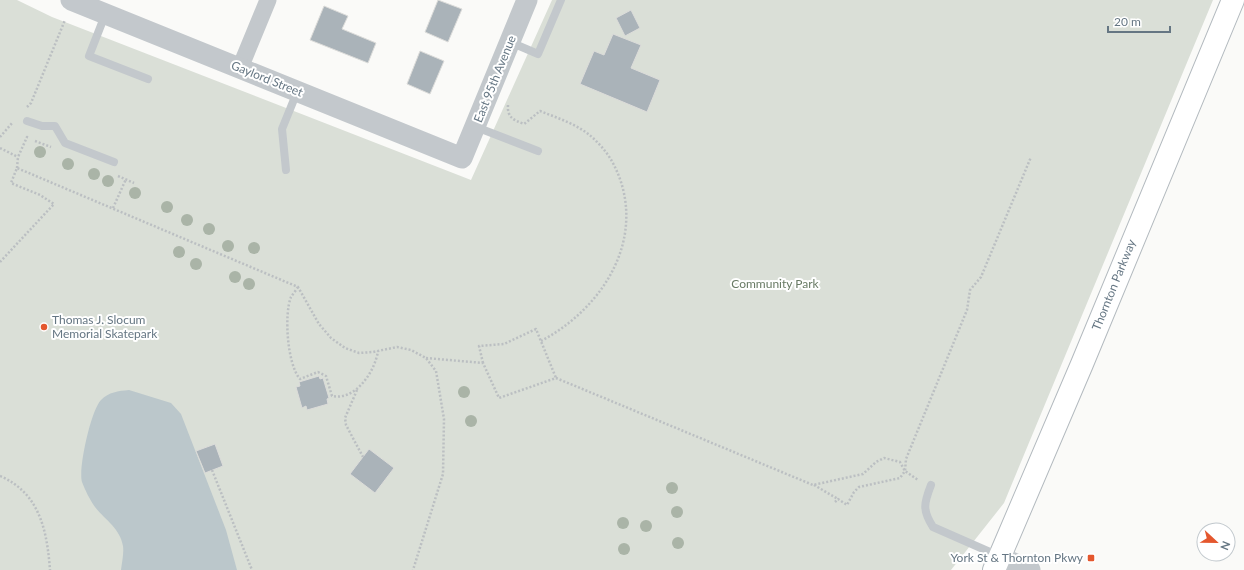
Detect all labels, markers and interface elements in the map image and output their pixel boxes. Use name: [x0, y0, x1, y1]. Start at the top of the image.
scale bar: [1108, 8, 1170, 34]
text: 20 m: [1114, 14, 1141, 29]
street label: East 95th Avenue: [470, 33, 519, 125]
street label: Gaylord Street: [229, 57, 306, 100]
street label: Thornton Parkway: [1088, 236, 1139, 333]
park label: Community Park: [731, 276, 820, 291]
place label: Thomas J. Slocum Memorial Skatepark: [52, 312, 158, 341]
marker: Thomas J. Slocum Memorial Skatepark: [39, 322, 49, 332]
north arrow: [1196, 522, 1236, 562]
text: N: [1218, 540, 1233, 552]
place label: York St & Thornton Pkwy: [950, 550, 1084, 565]
marker: York St & Thornton Pkwy: [1086, 553, 1096, 563]

